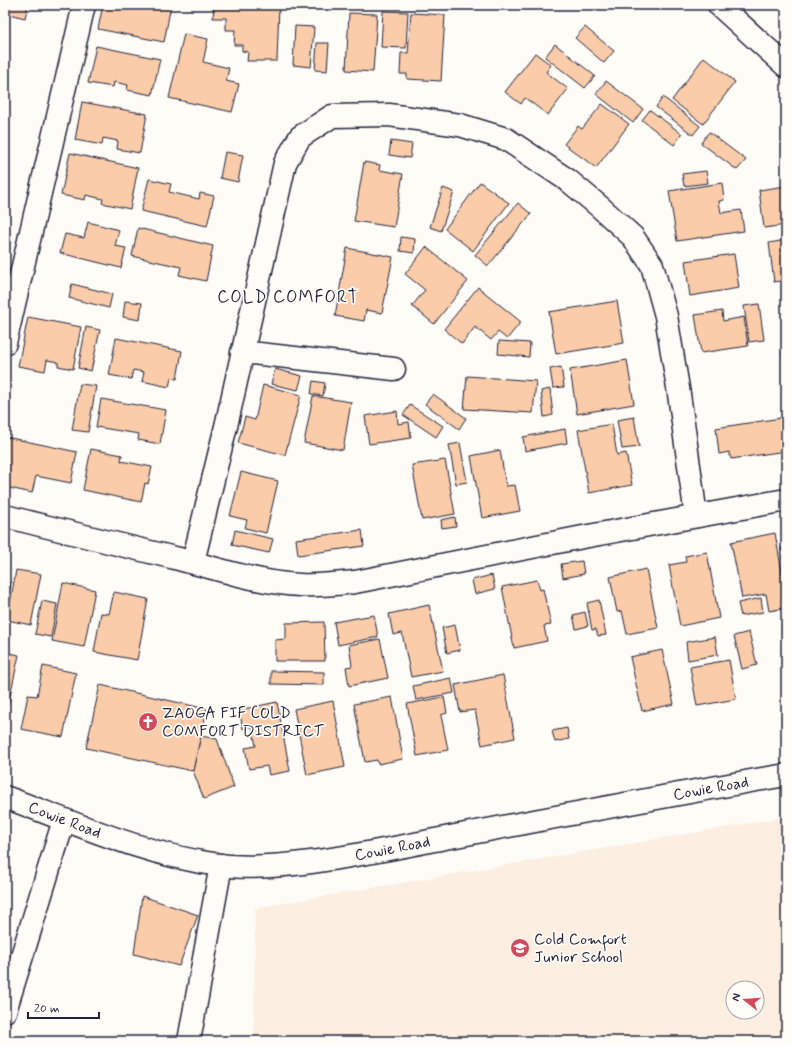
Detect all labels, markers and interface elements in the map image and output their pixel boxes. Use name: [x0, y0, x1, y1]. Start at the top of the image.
district label: COLD COMFORT: [217, 286, 359, 308]
place label: ZAOGA FIF COLD COMFORT DISTRICT: [162, 703, 325, 742]
church icon: ZAOGA FIF COLD COMFORT DISTRICT: [137, 711, 159, 733]
street label: Cowie Road: [671, 771, 750, 805]
street label: Cowie Road: [25, 796, 104, 843]
street label: Cowie Road: [353, 831, 432, 866]
place label: Cold Comfort Junior School: [534, 929, 627, 968]
school or university icon: Cold Comfort Junior School: [509, 937, 531, 959]
north arrow: [725, 980, 765, 1020]
text: N: [729, 992, 744, 1003]
scale bar: [28, 994, 99, 1020]
text: 20 m: [34, 1001, 60, 1017]

